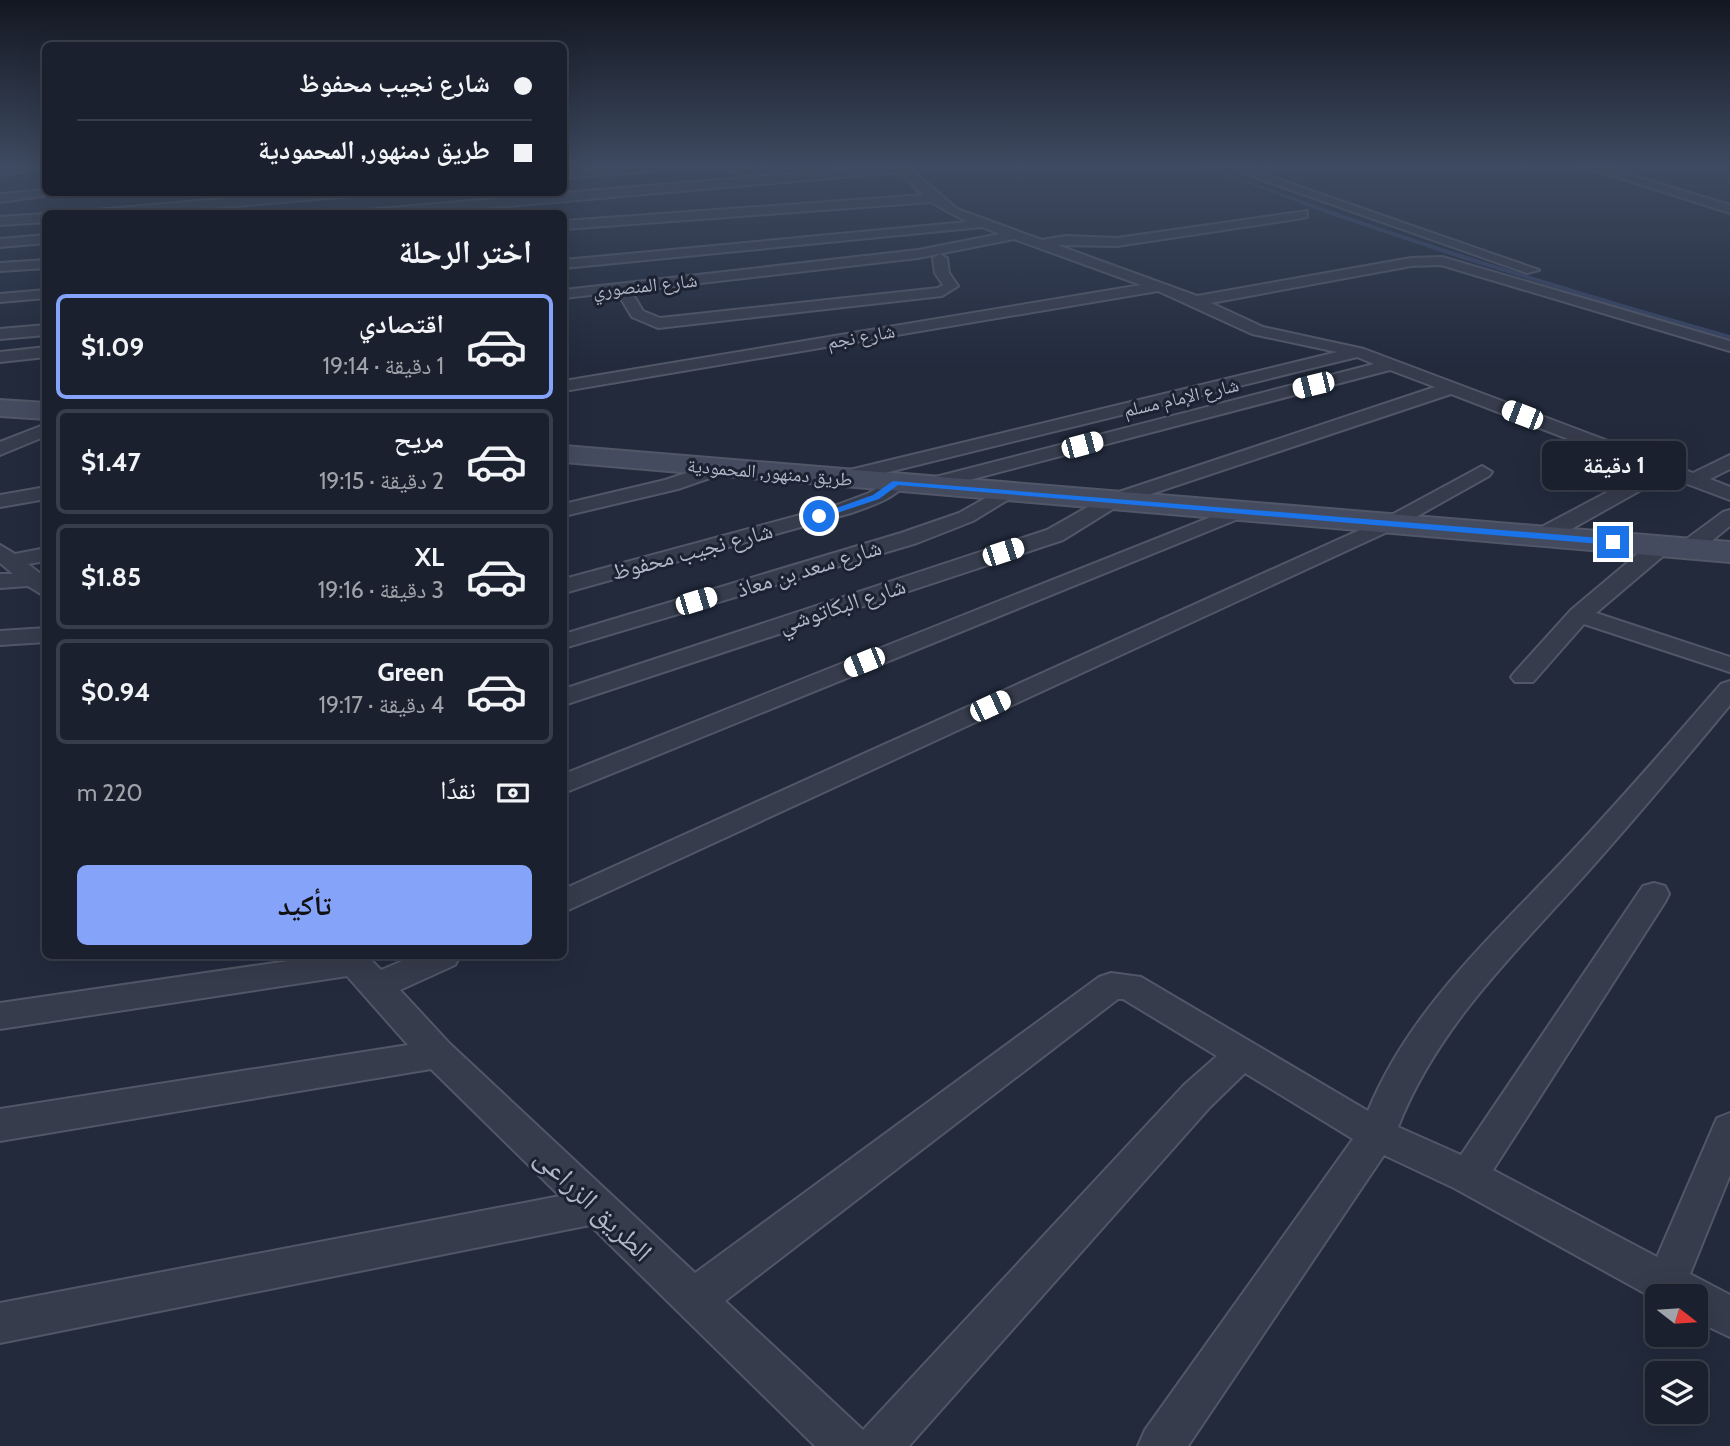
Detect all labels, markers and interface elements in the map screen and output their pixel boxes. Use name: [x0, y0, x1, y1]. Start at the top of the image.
text: شارع نجيب محفوظ: [299, 67, 490, 99]
text: طريق دمنهور, المحمودية: [258, 134, 490, 166]
text: اختر الرحلة: [399, 232, 532, 271]
street label: شارع المنصوري: [592, 269, 699, 306]
text: اقتصادي: [359, 308, 444, 340]
icon: car: [465, 315, 528, 378]
street label: شارع نجم: [825, 319, 897, 355]
text: $1.09: [81, 331, 144, 363]
text: 1 دقيقة · 19:14: [323, 352, 444, 380]
car: [1291, 370, 1336, 400]
street label: شارع الإمام مسلم: [1121, 373, 1242, 424]
car: [1499, 398, 1546, 432]
text: مريح: [394, 423, 444, 455]
car: [1059, 429, 1106, 461]
icon: car: [465, 430, 528, 493]
callout: 1 دقيقة: [1541, 440, 1685, 490]
text: $1.47: [81, 446, 141, 478]
text: 1 دقيقة: [1583, 451, 1645, 479]
street label: طريق دمنهور, المحمودية: [686, 454, 854, 491]
text: 2 دقيقة · 19:15: [319, 467, 444, 495]
route start: [803, 500, 835, 532]
street label: شارع نجيب محفوظ: [608, 516, 776, 587]
route end: [1597, 526, 1629, 558]
street label: شارع سعد بن معاذ: [733, 533, 885, 604]
car: [980, 536, 1027, 568]
text: XL: [415, 541, 444, 573]
icon: car: [465, 545, 528, 608]
text: $1.85: [81, 561, 141, 593]
street label: شارع البكاتوشي: [775, 571, 911, 643]
text: 3 دقيقة · 19:16: [318, 576, 444, 604]
car: [673, 585, 720, 617]
car: [841, 644, 888, 680]
text: Green: [377, 656, 444, 688]
icon: car: [465, 660, 528, 723]
text: $0.94: [81, 676, 150, 708]
car: [967, 688, 1014, 724]
text: 4 دقيقة · 19:17: [319, 691, 444, 719]
text: نقدًا: [440, 774, 476, 806]
icon: cash: [494, 774, 532, 812]
text: 220 m: [77, 779, 143, 807]
button: تأكيد: [77, 865, 532, 945]
street label: الطريق الزراعى: [527, 1140, 660, 1269]
north arrow: [1645, 1284, 1708, 1348]
map controls: [1645, 1284, 1708, 1424]
button: layers: [1645, 1361, 1708, 1424]

